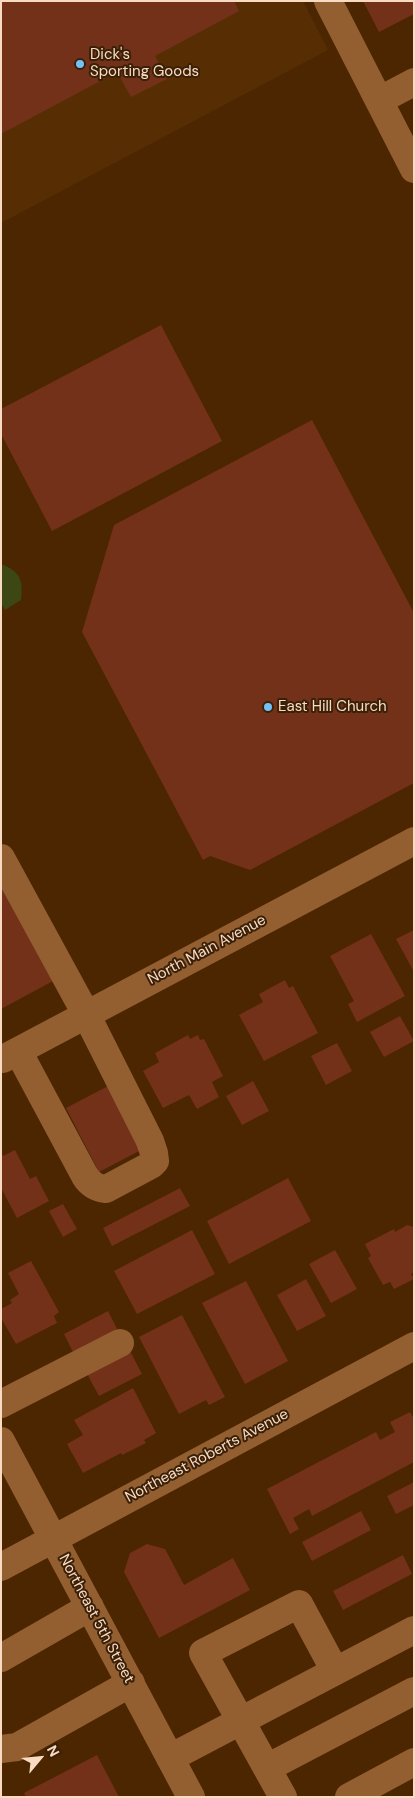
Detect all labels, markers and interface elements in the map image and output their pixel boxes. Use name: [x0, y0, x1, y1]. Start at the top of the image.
place label: Dick's Sporting Goods: [90, 46, 199, 81]
marker: Dick's Sporting Goods: [74, 58, 86, 70]
place label: East Hill Church: [278, 698, 387, 716]
marker: East Hill Church: [262, 701, 274, 713]
street label: North Main Avenue: [145, 911, 269, 989]
street label: Northeast Roberts Avenue: [122, 1405, 292, 1507]
street label: Northeast 5th Street: [54, 1552, 138, 1686]
north arrow: [15, 1733, 65, 1783]
text: N: [43, 1742, 64, 1760]

